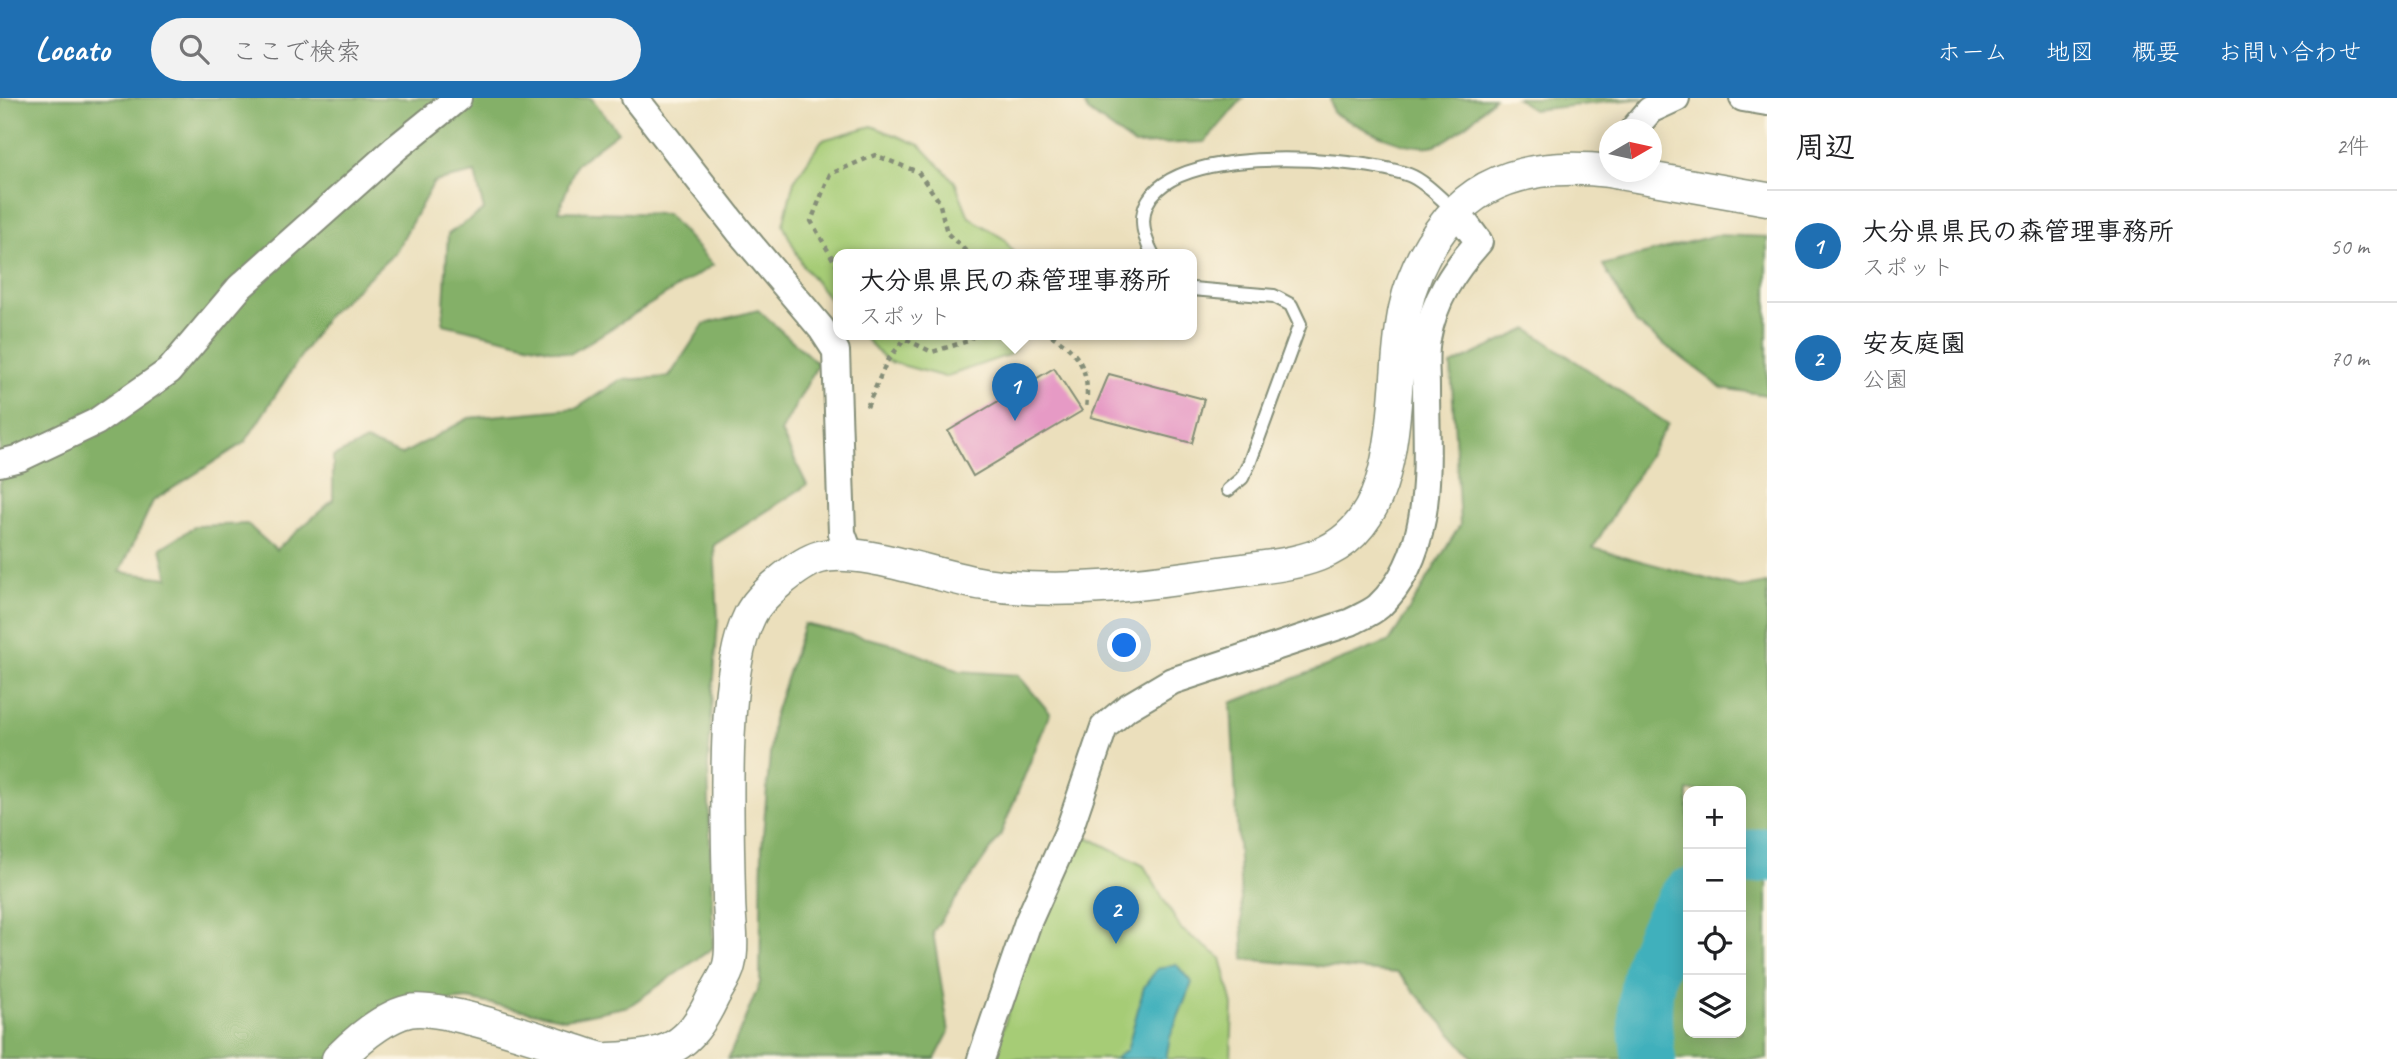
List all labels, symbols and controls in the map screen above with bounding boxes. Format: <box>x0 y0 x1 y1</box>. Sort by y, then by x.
search box <box>151 18 641 81</box>
text: Locato <box>35 28 109 70</box>
icon: search <box>175 30 213 68</box>
text: ここで検索 <box>231 35 361 68</box>
text: ホーム <box>1937 37 2008 67</box>
text: 地図 <box>2046 37 2094 67</box>
text: 概要 <box>2132 37 2180 67</box>
text: お問い合わせ <box>2218 37 2362 67</box>
north arrow <box>1599 119 1662 182</box>
text: 周辺 <box>1795 128 1855 166</box>
text: 2件 <box>2336 132 2369 161</box>
text: 大分県県民の森管理事務所 <box>1862 215 2174 248</box>
text: 1 <box>1813 232 1823 261</box>
text: 50 m <box>2330 232 2369 261</box>
popup <box>833 249 1197 340</box>
text: スポット <box>1862 253 1954 282</box>
text: 大分県県民の森管理事務所 <box>859 264 1171 297</box>
text: スポット <box>859 302 951 331</box>
text: 安友庭園 <box>1862 327 1966 360</box>
text: 2 <box>1813 344 1823 373</box>
text: 70 m <box>2330 344 2369 373</box>
pin: 1 <box>992 363 1038 421</box>
text: 公園 <box>1862 365 1908 394</box>
your location <box>1107 628 1141 662</box>
map controls <box>1683 786 1746 1038</box>
button: + <box>1683 786 1746 849</box>
button: − <box>1683 849 1746 912</box>
pin: 2 <box>1093 886 1139 944</box>
button: locate <box>1683 912 1746 975</box>
button: layers <box>1683 975 1746 1038</box>

